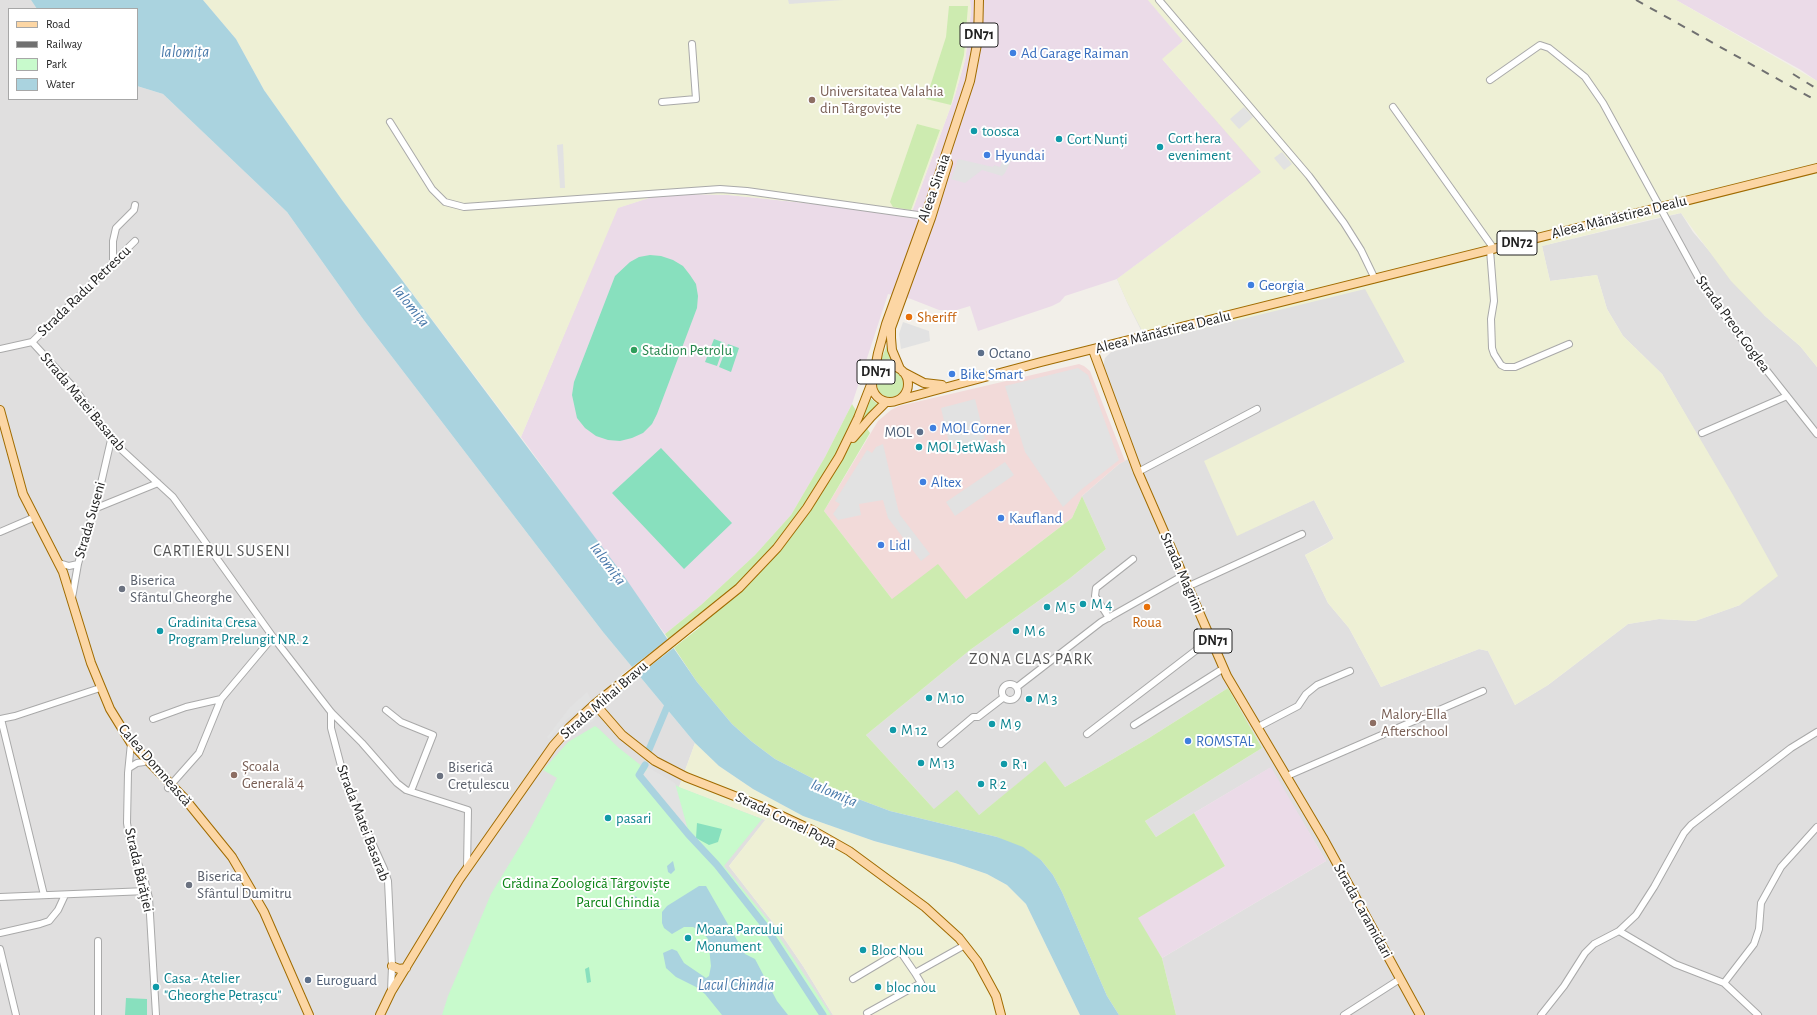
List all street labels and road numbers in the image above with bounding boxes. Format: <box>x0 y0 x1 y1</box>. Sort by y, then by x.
road number: DN71 <box>960 23 998 47</box>
street label: Aleea Sinaia <box>914 151 954 225</box>
street label: Aleea Mănăstirea Dealu <box>1550 191 1688 243</box>
road number: DN72 <box>1497 231 1537 255</box>
street label: Strada Radu Petrescu <box>33 242 135 340</box>
street label: Strada Preot Goglea <box>1692 272 1774 376</box>
street label: Aleea Mănăstirea Dealu <box>1094 306 1232 358</box>
street label: Strada Matei Basarab <box>36 349 130 455</box>
road number: DN71 <box>857 360 895 384</box>
street label: Strada Suseni <box>70 479 110 561</box>
street label: Strada Magrini <box>1156 530 1208 616</box>
road number: DN71 <box>1194 629 1232 653</box>
street label: Strada Mihai Bravu <box>556 657 652 743</box>
street label: Calea Domnească <box>114 720 196 810</box>
street label: Strada Matei Basarab <box>332 762 394 884</box>
street label: Strada Cornel Popa <box>733 788 839 852</box>
street label: Strada Bărăției <box>121 826 157 914</box>
street label: Strada Caramidari <box>1330 861 1396 961</box>

